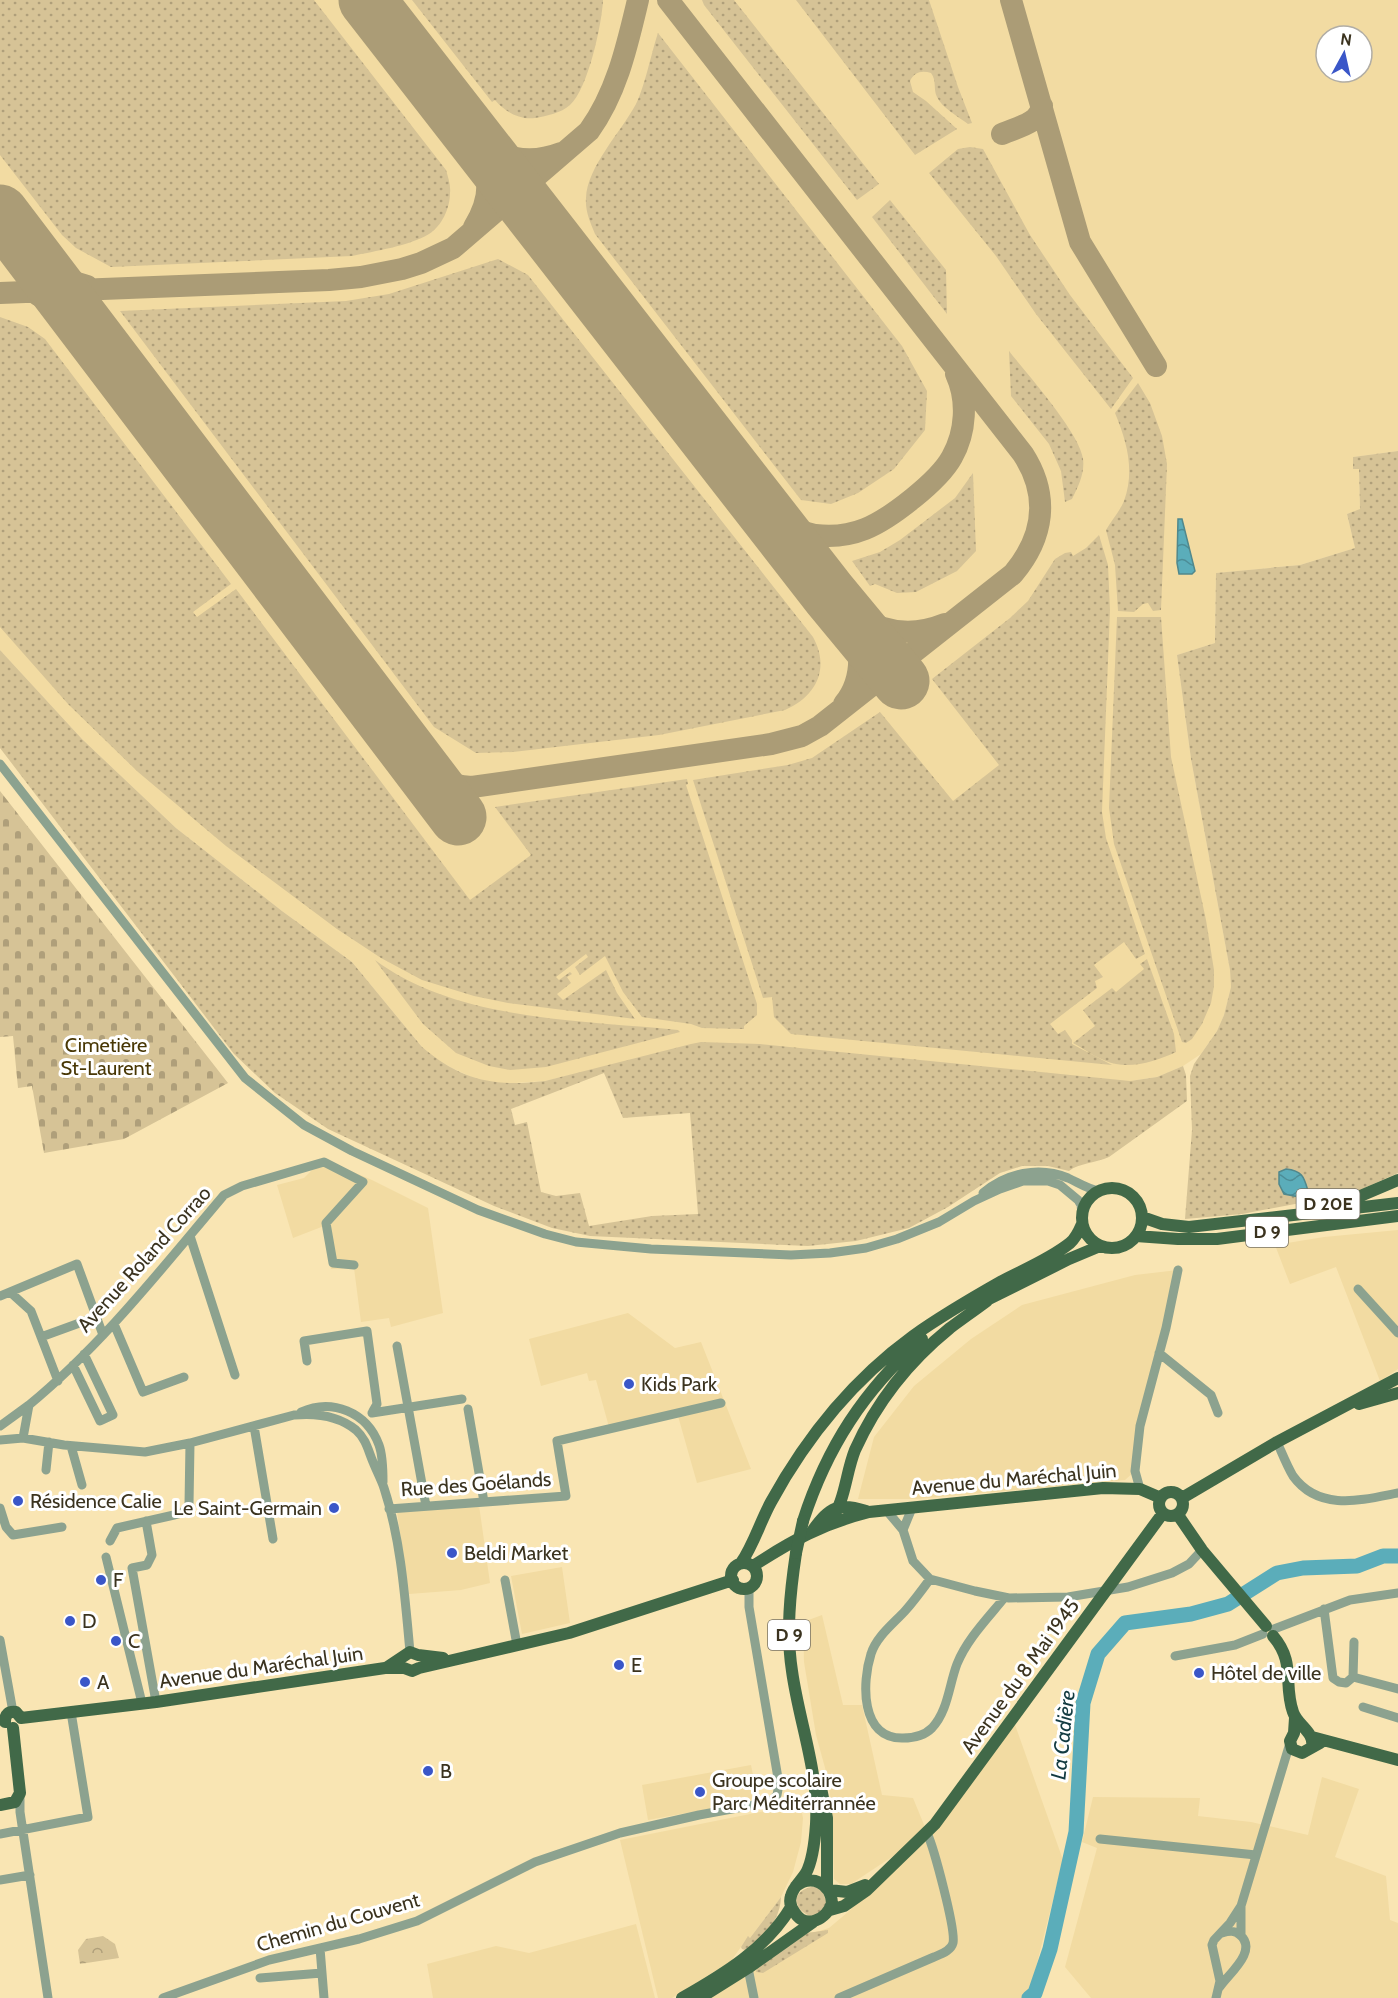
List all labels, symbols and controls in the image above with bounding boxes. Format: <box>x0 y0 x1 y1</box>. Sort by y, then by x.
north arrow <box>1314 24 1374 84</box>
text: N <box>1339 29 1353 50</box>
park label: Cimetière St-Laurent <box>61 1033 152 1080</box>
street label: Avenue Roland Corrao <box>72 1181 216 1337</box>
road number: D 20E <box>1296 1189 1360 1219</box>
road number: D 9 <box>1246 1217 1288 1247</box>
place label: Kids Park <box>641 1372 717 1396</box>
marker: Kids Park <box>622 1377 636 1391</box>
street label: Avenue du Maréchal Juin <box>911 1458 1117 1500</box>
street label: Rue des Goélands <box>400 1467 552 1501</box>
place label: Résidence Calie <box>30 1489 162 1513</box>
marker: Résidence Calie <box>11 1494 25 1508</box>
place label: Le Saint-Germain <box>173 1496 322 1520</box>
marker: Le Saint-Germain <box>327 1501 341 1515</box>
place label: Beldi Market <box>464 1541 568 1565</box>
marker: Beldi Market <box>445 1546 459 1560</box>
place label: F <box>113 1568 124 1592</box>
marker: F <box>94 1573 108 1587</box>
street label: Avenue du 8 Mai 1945 <box>956 1594 1084 1758</box>
place label: D <box>82 1609 97 1633</box>
marker: D <box>63 1614 77 1628</box>
road number: D 9 <box>768 1620 810 1650</box>
place label: C <box>128 1629 140 1653</box>
marker: C <box>109 1634 123 1648</box>
street label: Avenue du Maréchal Juin <box>158 1641 364 1693</box>
place label: E <box>631 1653 642 1677</box>
marker: E <box>612 1658 626 1672</box>
place label: Hôtel de ville <box>1211 1661 1321 1685</box>
marker: Hôtel de ville <box>1192 1666 1206 1680</box>
place label: A <box>97 1670 110 1694</box>
marker: A <box>78 1675 92 1689</box>
water label: La Cadière <box>1045 1689 1080 1781</box>
place label: B <box>440 1759 452 1783</box>
marker: B <box>421 1764 435 1778</box>
place label: Groupe scolaire Parc Méditérrannée <box>712 1768 876 1815</box>
marker: Groupe scolaire Parc Méditérrannée <box>693 1785 707 1799</box>
street label: Chemin du Couvent <box>254 1887 422 1957</box>

